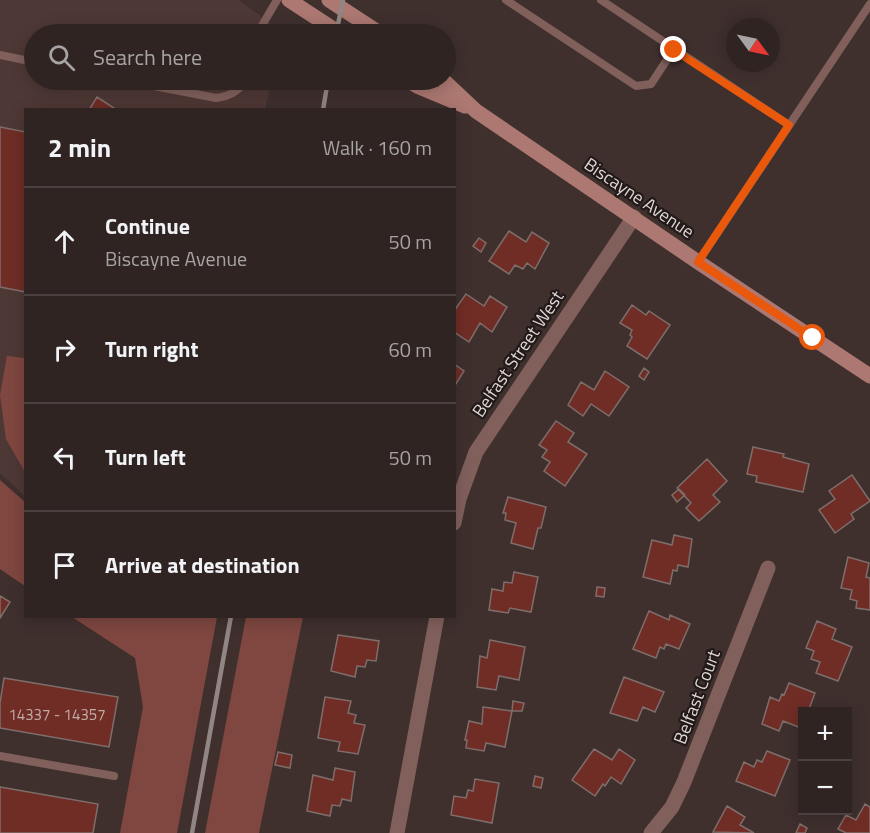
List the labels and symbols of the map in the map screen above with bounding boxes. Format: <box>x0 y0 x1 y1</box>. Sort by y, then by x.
north arrow <box>726 18 780 72</box>
route end <box>660 36 686 62</box>
street label: Biscayne Avenue <box>579 151 700 245</box>
street label: Belfast Street West <box>465 284 570 422</box>
route start <box>799 324 825 350</box>
street label: Belfast Court <box>666 645 727 748</box>
house number: 14337 - 14357 <box>8 703 106 726</box>

